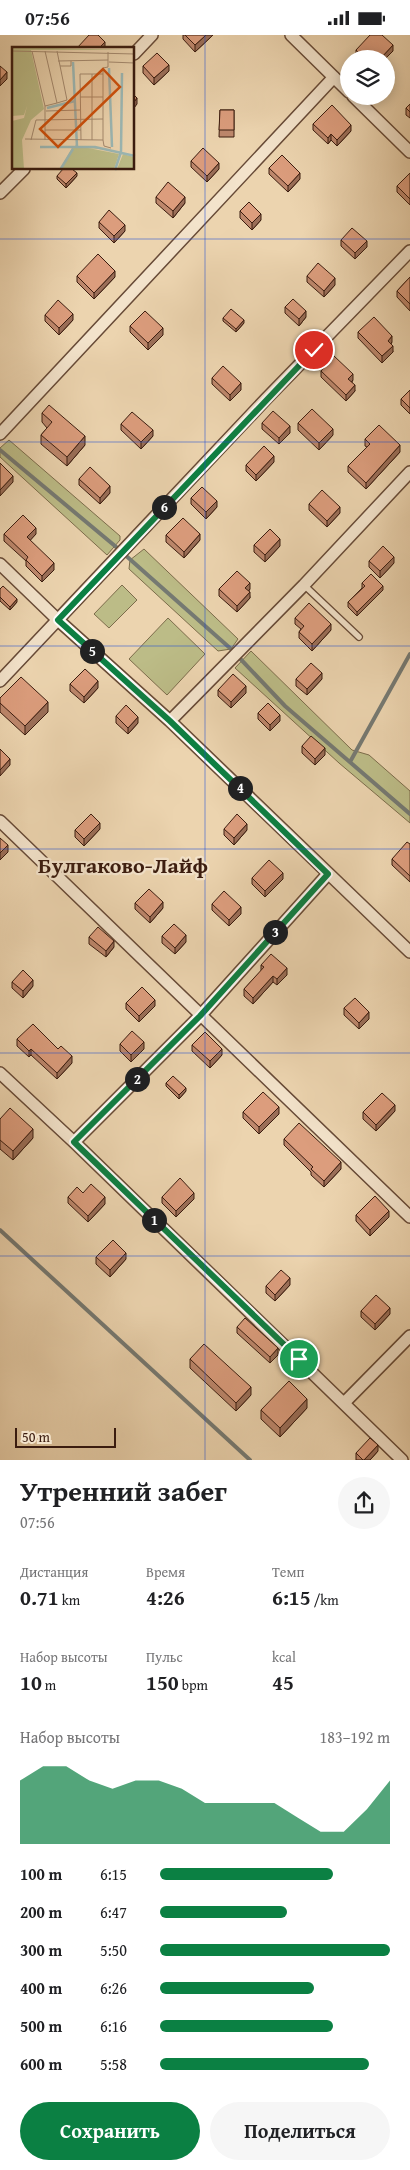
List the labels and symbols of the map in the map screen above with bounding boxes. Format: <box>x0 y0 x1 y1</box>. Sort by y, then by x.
inset map <box>12 47 135 170</box>
pin <box>293 329 335 371</box>
pin: 6 <box>152 495 176 519</box>
pin: 5 <box>80 639 104 663</box>
pin: 4 <box>228 775 252 801</box>
district label: Булгаково-Лайф <box>38 849 208 881</box>
pin: 3 <box>262 919 288 945</box>
pin: 2 <box>124 1067 150 1091</box>
pin: 1 <box>142 1207 166 1233</box>
pin <box>278 1338 320 1380</box>
scale bar <box>15 1425 116 1448</box>

